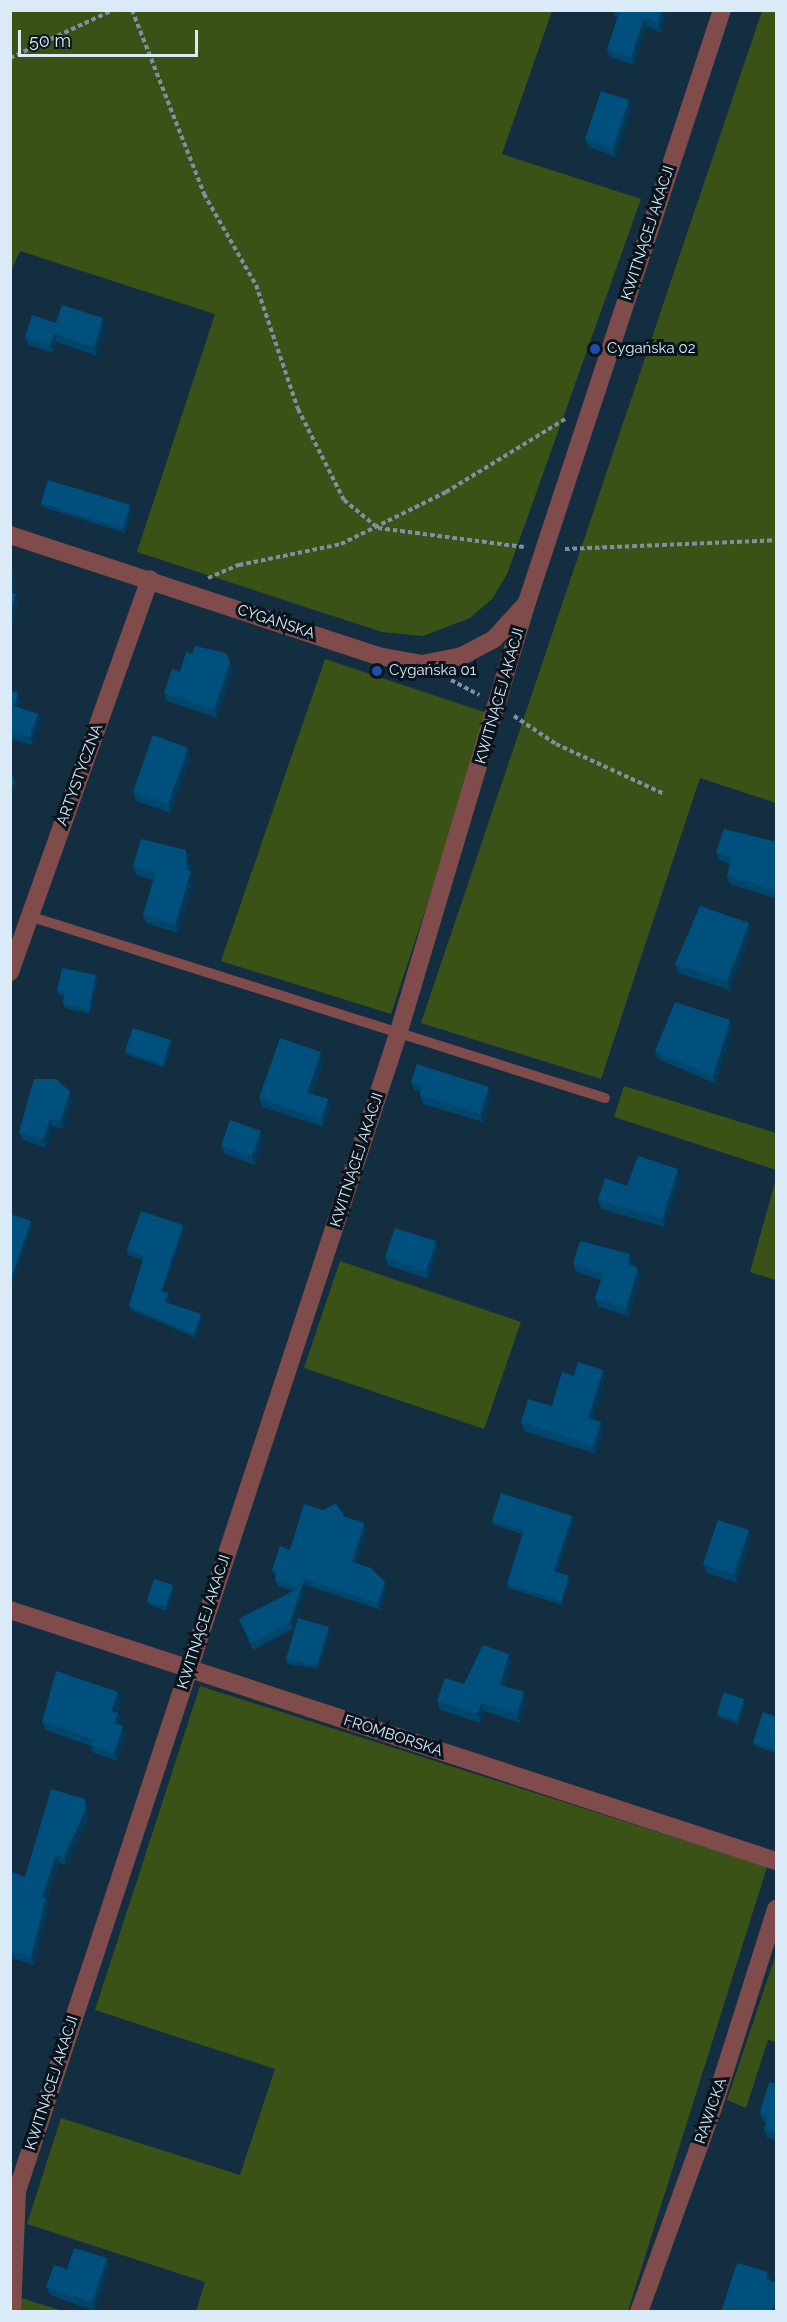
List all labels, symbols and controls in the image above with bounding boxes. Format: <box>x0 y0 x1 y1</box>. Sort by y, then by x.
scale bar <box>21 18 201 56</box>
text: 50 m <box>29 30 71 51</box>
street label: KWITNĄCEJ AKACJI <box>618 163 678 303</box>
place label: Cygańska 02 <box>607 340 695 358</box>
marker: Cygańska 02 <box>588 342 602 356</box>
street label: CYGAŃSKA <box>235 601 317 643</box>
street label: KWITNĄCEJ AKACJI <box>472 626 528 766</box>
place label: Cygańska 01 <box>389 662 476 680</box>
marker: Cygańska 01 <box>370 664 384 678</box>
street label: ARTYSTYCZNA <box>53 722 107 828</box>
street label: KWITNĄCEJ AKACJI <box>327 1090 387 1230</box>
street label: KWITNĄCEJ AKACJI <box>174 1552 234 1692</box>
street label: FROMBORSKA <box>341 1712 445 1760</box>
street label: KWITNĄCEJ AKACJI <box>22 2013 82 2153</box>
street label: RAWICKA <box>691 2076 731 2146</box>

